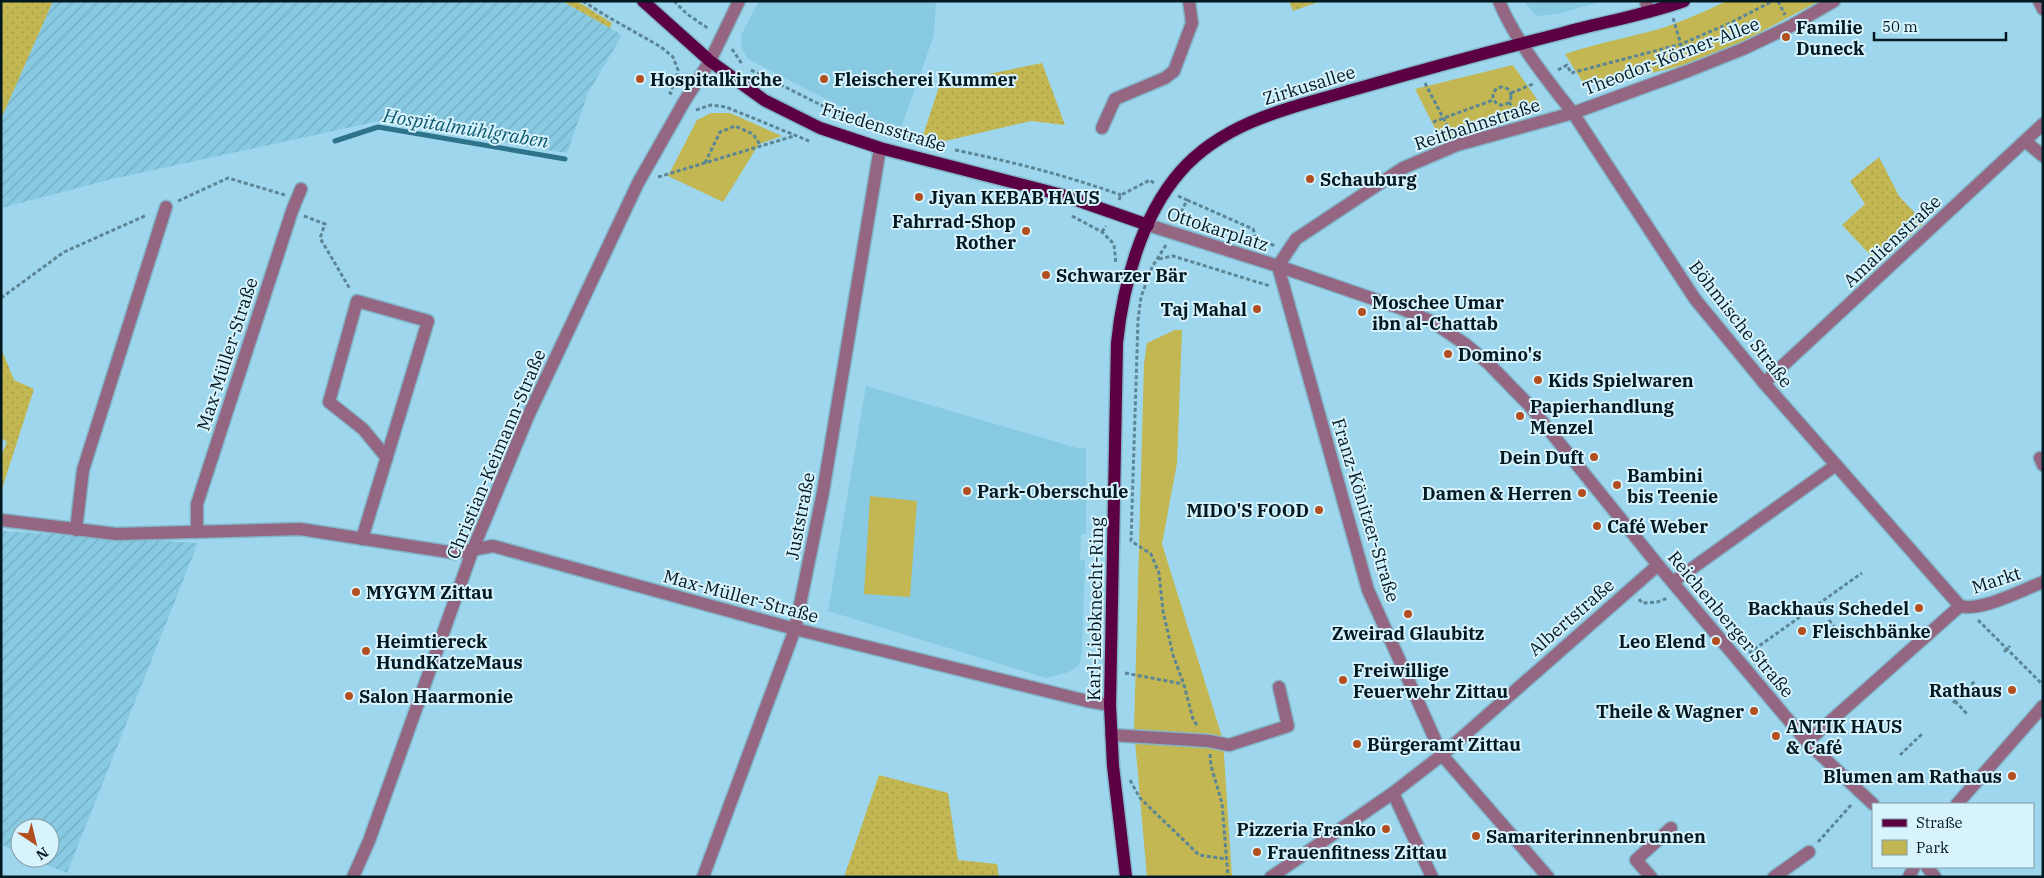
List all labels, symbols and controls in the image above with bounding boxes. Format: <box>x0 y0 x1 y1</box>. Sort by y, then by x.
scale bar <box>1874 10 2006 42</box>
street label: Theodor-Körner-Allee <box>1580 12 1762 100</box>
place label: Familie Duneck <box>1796 16 1865 60</box>
text: 50 m <box>1882 17 1918 36</box>
marker: Familie Duneck <box>1780 31 1792 43</box>
street label: Zirkusallee <box>1260 60 1358 110</box>
place label: Hospitalkirche <box>650 68 782 91</box>
place label: Fleischerei Kummer <box>834 68 1017 91</box>
marker: Hospitalkirche <box>634 73 646 85</box>
marker: Fleischerei Kummer <box>818 73 830 85</box>
street label: Reitbahnstraße <box>1411 93 1543 155</box>
street label: Friedensstraße <box>819 97 949 157</box>
water label: Hospitalmühlgraben <box>381 103 551 153</box>
place label: Schauburg <box>1320 168 1417 191</box>
marker: Schauburg <box>1304 173 1316 185</box>
place label: Jiyan KEBAB HAUS <box>929 186 1100 209</box>
street label: Amalienstraße <box>1838 190 1946 292</box>
marker: Jiyan KEBAB HAUS <box>913 191 925 203</box>
street label: Ottokarplatz <box>1164 202 1272 256</box>
place label: Fahrrad-Shop Rother <box>892 210 1016 254</box>
marker: Fahrrad-Shop Rother <box>1020 225 1032 237</box>
street label: Böhmische Straße <box>1684 256 1798 392</box>
place label: Schwarzer Bär <box>1056 264 1187 287</box>
marker: Schwarzer Bär <box>1040 269 1052 281</box>
street label: Max-Müller-Straße <box>191 274 263 434</box>
place label: Moschee Umar ibn al-Chattab <box>1372 291 1504 335</box>
place label: Taj Mahal <box>1160 298 1247 321</box>
marker: Taj Mahal <box>1251 303 1263 315</box>
marker: Moschee Umar ibn al-Chattab <box>1356 306 1368 318</box>
place label: Domino's <box>1458 343 1542 366</box>
street label: Christian-Keimann-Straße <box>441 346 551 562</box>
marker: Domino's <box>1442 348 1454 360</box>
place label: Kids Spielwaren <box>1548 369 1694 392</box>
marker: Kids Spielwaren <box>1532 374 1544 386</box>
place label: Papierhandlung Menzel <box>1530 395 1674 439</box>
marker: Papierhandlung Menzel <box>1514 410 1526 422</box>
street label: Franz-Könitzer-Straße <box>1327 415 1405 605</box>
place label: Dein Duft <box>1499 446 1584 469</box>
marker: Dein Duft <box>1588 451 1600 463</box>
place label: Bambini bis Teenie <box>1627 464 1718 508</box>
street label: Juststraße <box>780 470 820 562</box>
marker: Bambini bis Teenie <box>1611 479 1623 491</box>
place label: Park-Oberschule <box>977 480 1128 503</box>
place label: Damen & Herren <box>1422 482 1572 505</box>
marker: Park-Oberschule <box>961 485 973 497</box>
marker: Damen & Herren <box>1576 487 1588 499</box>
place label: MIDO'S FOOD <box>1186 499 1309 522</box>
marker: MIDO'S FOOD <box>1313 504 1325 516</box>
place label: Café Weber <box>1607 515 1708 538</box>
street label: Karl-Liebknecht-Ring <box>1082 517 1108 701</box>
marker: Café Weber <box>1591 520 1603 532</box>
street label: Reichenberger Straße <box>1663 546 1799 702</box>
street label: Markt <box>1969 561 2023 599</box>
street label: Max-Müller-Straße <box>661 564 821 628</box>
street label: Albertstraße <box>1523 573 1619 661</box>
place label: MYGYM Zittau <box>366 581 493 604</box>
marker: MYGYM Zittau <box>350 586 362 598</box>
place label: Backhaus Schedel <box>1748 597 1909 620</box>
marker: Backhaus Schedel <box>1913 602 1925 614</box>
marker: Zweirad Glaubitz <box>1402 608 1414 620</box>
place label: Fleischbänke <box>1812 620 1931 643</box>
place label: Zweirad Glaubitz <box>1332 622 1484 645</box>
marker: Fleischbänke <box>1796 625 1808 637</box>
place label: Heimtiereck HundKatzeMaus <box>376 630 523 674</box>
place label: Leo Elend <box>1619 630 1706 653</box>
marker: Leo Elend <box>1710 635 1722 647</box>
marker: Heimtiereck HundKatzeMaus <box>360 645 372 657</box>
place label: Freiwillige Feuerwehr Zittau <box>1353 659 1508 703</box>
marker: Freiwillige Feuerwehr Zittau <box>1337 674 1349 686</box>
place label: Rathaus <box>1929 679 2002 702</box>
marker: Rathaus <box>2006 684 2018 696</box>
place label: Salon Haarmonie <box>359 685 513 708</box>
marker: Salon Haarmonie <box>343 690 355 702</box>
place label: Theile & Wagner <box>1596 700 1744 723</box>
marker: Theile & Wagner <box>1748 705 1760 717</box>
place label: ANTIK HAUS & Café <box>1786 715 1902 759</box>
marker: ANTIK HAUS & Café <box>1770 730 1782 742</box>
place label: Bürgeramt Zittau <box>1367 733 1521 756</box>
marker: Bürgeramt Zittau <box>1351 738 1363 750</box>
place label: Blumen am Rathaus <box>1823 765 2002 788</box>
marker: Blumen am Rathaus <box>2006 770 2018 782</box>
legend <box>1872 803 2034 868</box>
text: Straße <box>1916 813 1963 832</box>
north arrow <box>10 818 60 868</box>
place label: Pizzeria Franko <box>1236 818 1376 841</box>
marker: Pizzeria Franko <box>1380 823 1392 835</box>
place label: Samariterinnenbrunnen <box>1486 825 1706 848</box>
marker: Samariterinnenbrunnen <box>1470 830 1482 842</box>
text: Park <box>1916 838 1949 857</box>
place label: Frauenfitness Zittau <box>1267 841 1447 864</box>
text: N <box>33 843 52 864</box>
marker: Frauenfitness Zittau <box>1251 846 1263 858</box>

